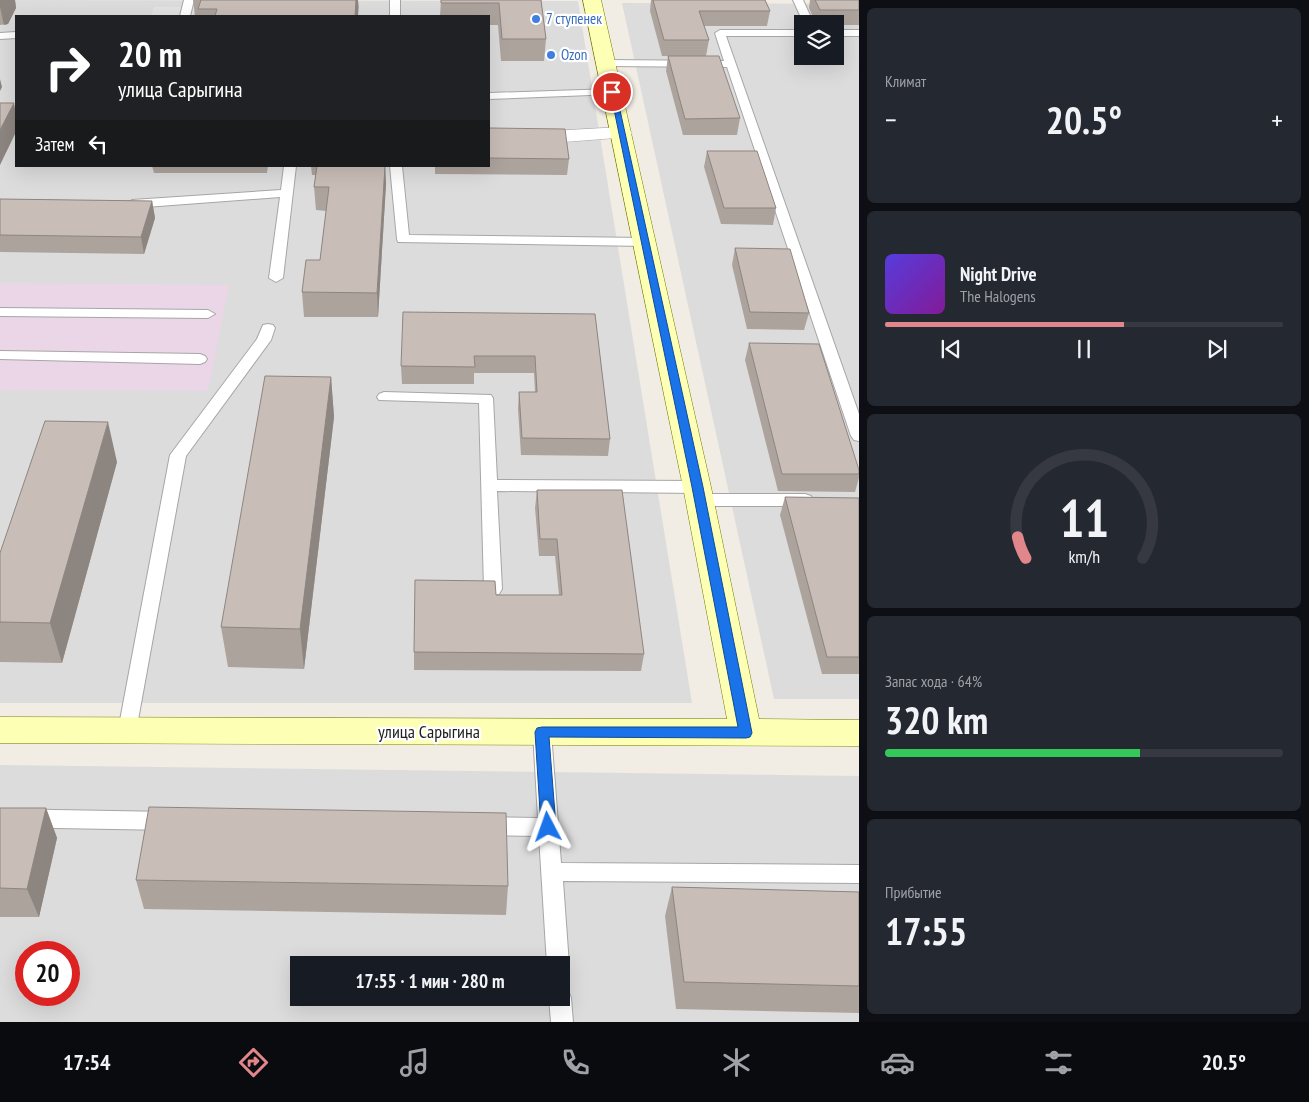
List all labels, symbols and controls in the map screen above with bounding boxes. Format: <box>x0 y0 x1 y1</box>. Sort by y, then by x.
place label: 7 ступенек <box>546 9 602 28</box>
marker: 7 ступенек <box>530 13 542 25</box>
map controls <box>794 15 844 65</box>
button: layers <box>794 15 844 65</box>
text: 20 m <box>118 31 182 77</box>
icon: right <box>35 35 100 100</box>
place label: Ozon <box>561 45 587 64</box>
marker: Ozon <box>545 49 557 61</box>
pin <box>591 71 633 113</box>
text: Климат <box>885 71 926 91</box>
text: улица Сарыгина <box>118 75 243 103</box>
icon: arrive <box>598 78 626 106</box>
text: 20.5° <box>1046 95 1122 144</box>
text: − <box>885 101 897 138</box>
text: + <box>1271 101 1283 138</box>
icon: left <box>84 130 112 158</box>
text: Затем <box>35 132 74 156</box>
text: Night Drive <box>960 262 1037 286</box>
text: The Halogens <box>960 286 1036 306</box>
icon: previous <box>937 335 965 363</box>
icon: pause <box>1070 335 1098 363</box>
icon: next <box>1203 335 1231 363</box>
text: 11 <box>1059 484 1109 551</box>
text: km/h <box>1068 545 1100 568</box>
text: Запас хода · 64% <box>885 671 982 691</box>
text: 320 km <box>885 695 988 744</box>
street label: улица Сарыгина <box>378 720 480 743</box>
position arrow <box>521 800 573 852</box>
text: Прибытие <box>885 882 942 902</box>
text: 17:55 <box>885 906 967 955</box>
speed limit sign: 20 <box>15 941 80 1006</box>
text: 17:55 · 1 мин · 280 m <box>356 969 504 993</box>
icon: directions <box>236 1045 271 1080</box>
icon: music <box>397 1045 432 1080</box>
icon: phone <box>558 1045 593 1080</box>
icon: climate <box>719 1045 754 1080</box>
icon: car <box>880 1045 915 1080</box>
icon: filters <box>1041 1045 1076 1080</box>
text: 17:54 <box>63 1048 111 1076</box>
text: 20.5° <box>1202 1048 1246 1076</box>

